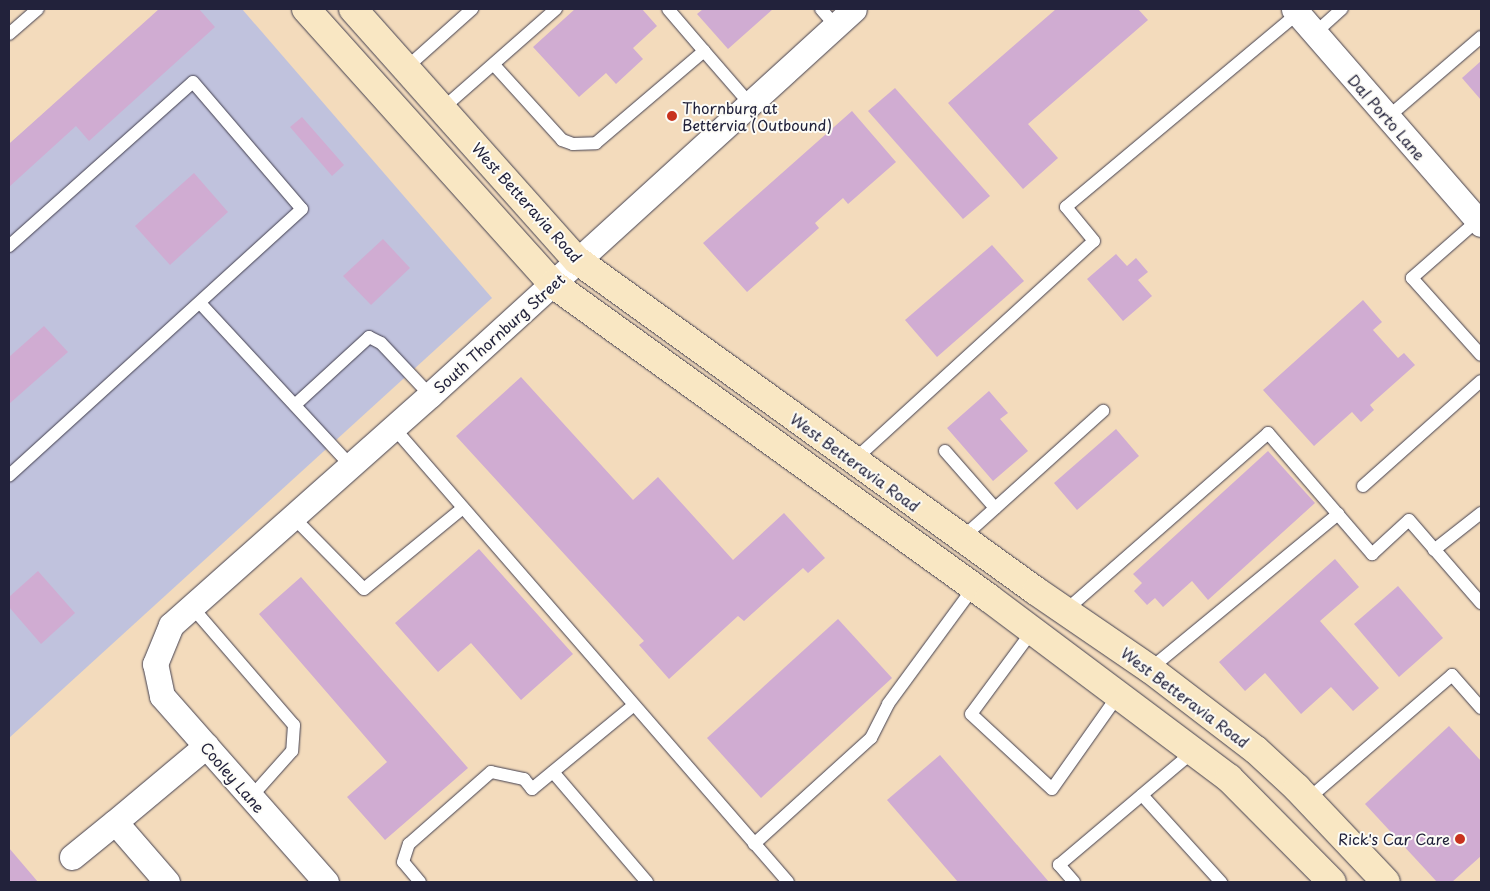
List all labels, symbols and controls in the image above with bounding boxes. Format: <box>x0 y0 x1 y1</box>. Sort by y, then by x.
street label: Dal Porto Lane <box>1345 70 1429 164</box>
place label: Thornburg at Bettervia (Outbound) <box>682 98 834 133</box>
marker: Thornburg at Bettervia (Outbound) <box>666 110 678 122</box>
street label: West Betteravia Road <box>468 138 586 266</box>
street label: South Thornburg Street <box>429 269 569 397</box>
street label: West Betteravia Road <box>787 409 923 515</box>
street label: West Betteravia Road <box>1117 643 1253 751</box>
street label: Cooley Lane <box>197 738 269 816</box>
place label: Rick's Car Care <box>1338 830 1450 848</box>
marker: Rick's Car Care <box>1454 833 1466 845</box>

